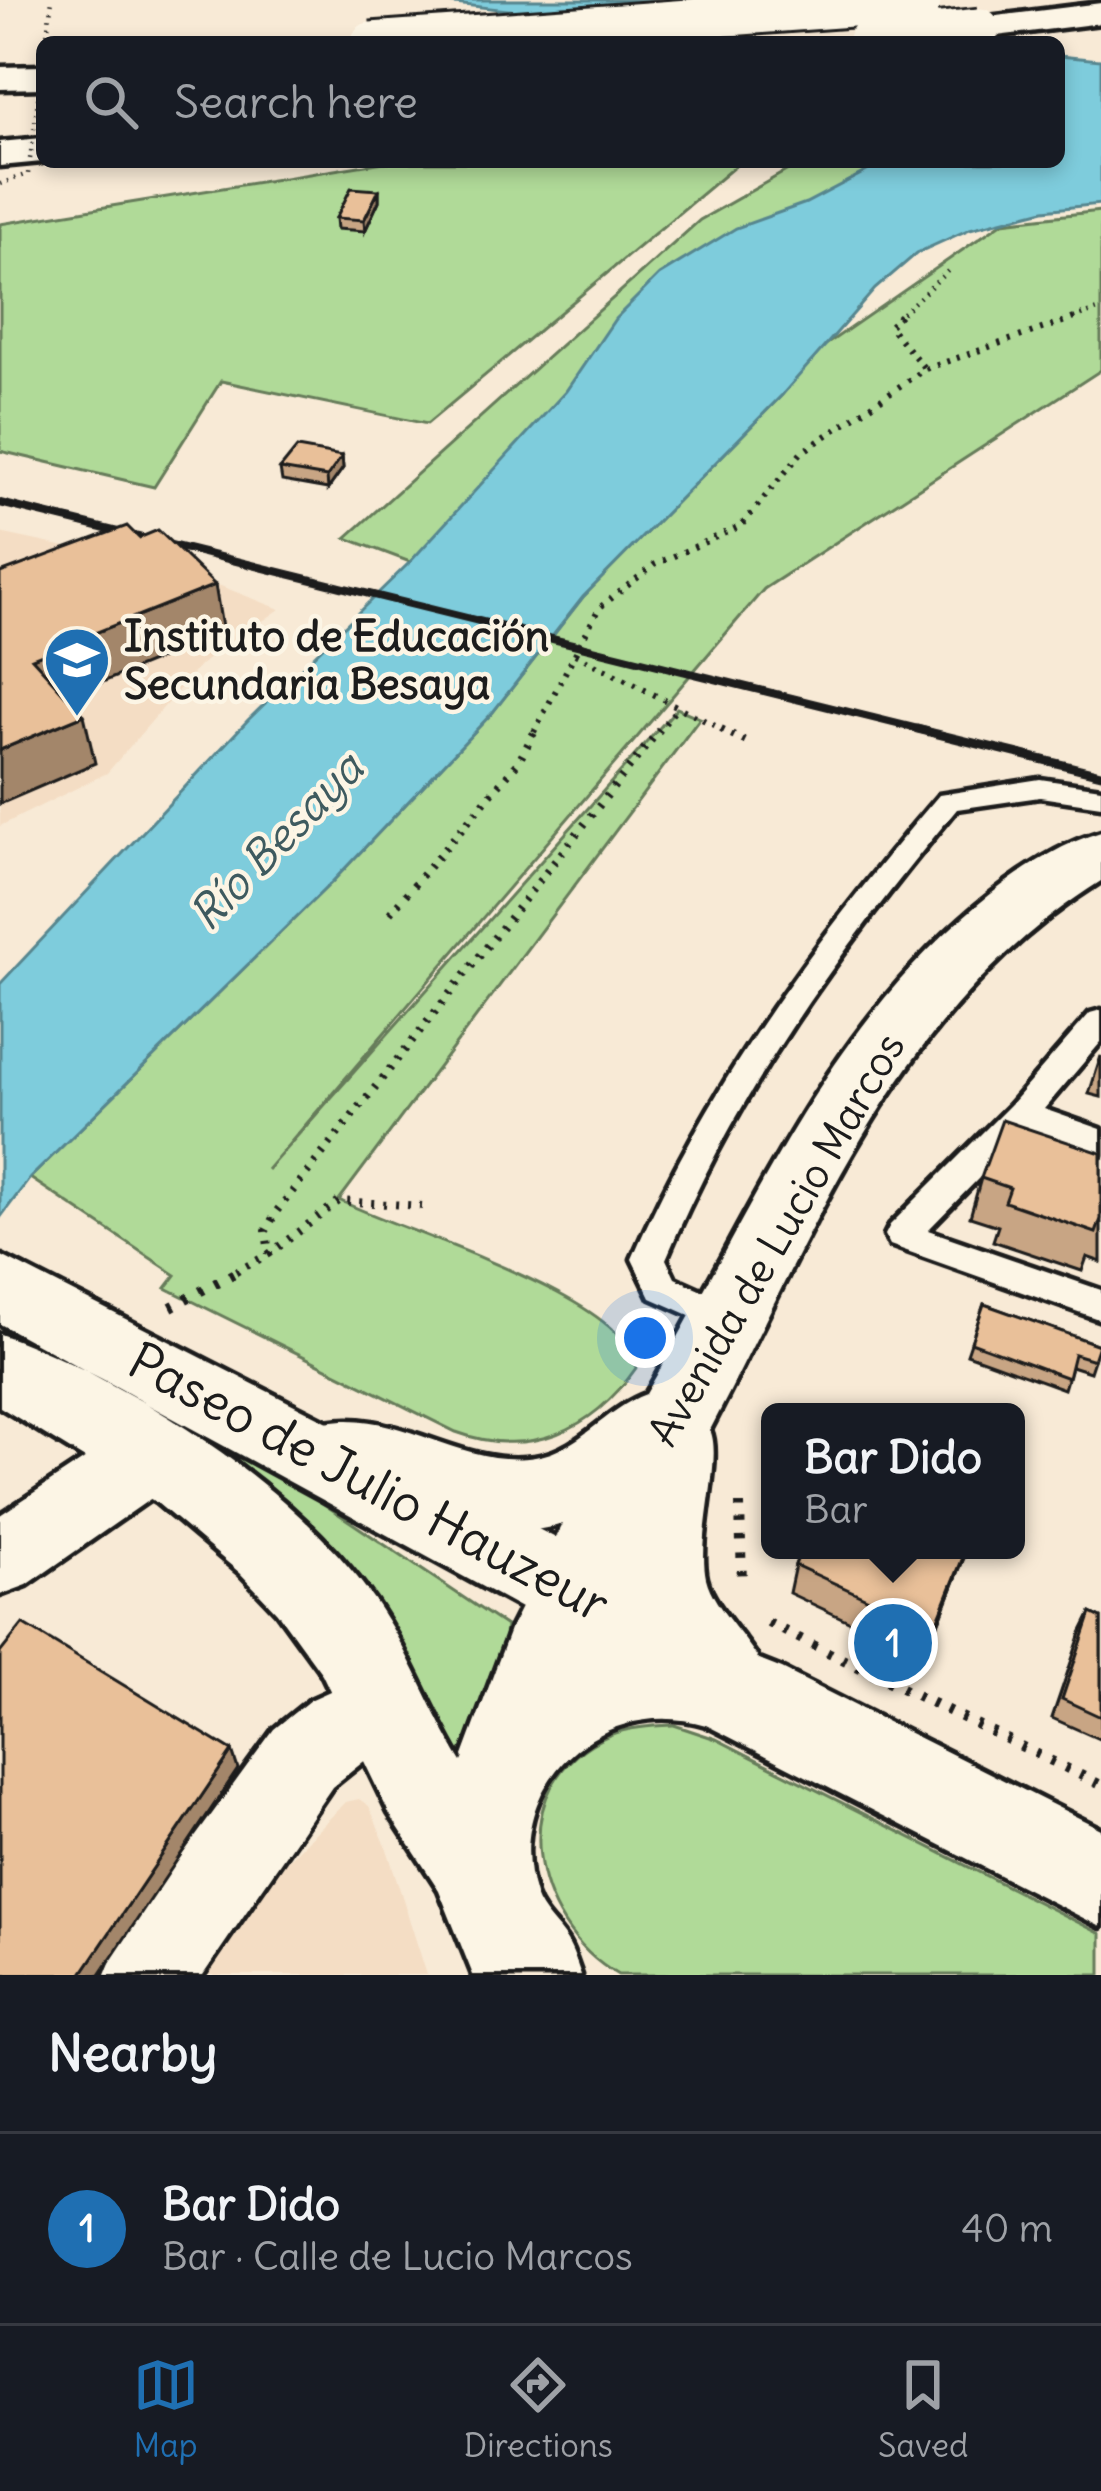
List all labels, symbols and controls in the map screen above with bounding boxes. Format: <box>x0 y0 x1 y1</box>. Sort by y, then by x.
search box <box>36 36 1065 168</box>
icon: search <box>78 69 144 135</box>
text: Search here <box>174 74 418 130</box>
place label: Instituto de Educación Secundaria Besaya <box>124 610 549 710</box>
school or university icon: Instituto de Educación Secundaria Besaya <box>42 625 112 719</box>
water label: Río Besaya <box>177 739 376 942</box>
street label: Avenida de Lucio Marcos <box>636 1023 916 1455</box>
your location <box>615 1308 675 1368</box>
street label: Paseo de Julio Hauzeur <box>118 1328 620 1636</box>
popup <box>761 1403 1025 1559</box>
text: Bar Dido <box>804 1429 982 1485</box>
text: Bar <box>804 1485 868 1534</box>
pin: 1 <box>854 1598 932 1688</box>
text: Nearby <box>48 2021 217 2085</box>
text: Bar Dido <box>162 2176 340 2232</box>
text: 1 <box>79 2204 95 2253</box>
text: 40 m <box>961 2204 1053 2253</box>
text: Bar · Calle de Lucio Marcos <box>162 2232 633 2281</box>
tab: Map <box>133 2352 199 2466</box>
tab: Directions <box>464 2352 613 2466</box>
tab: Saved <box>878 2352 968 2466</box>

